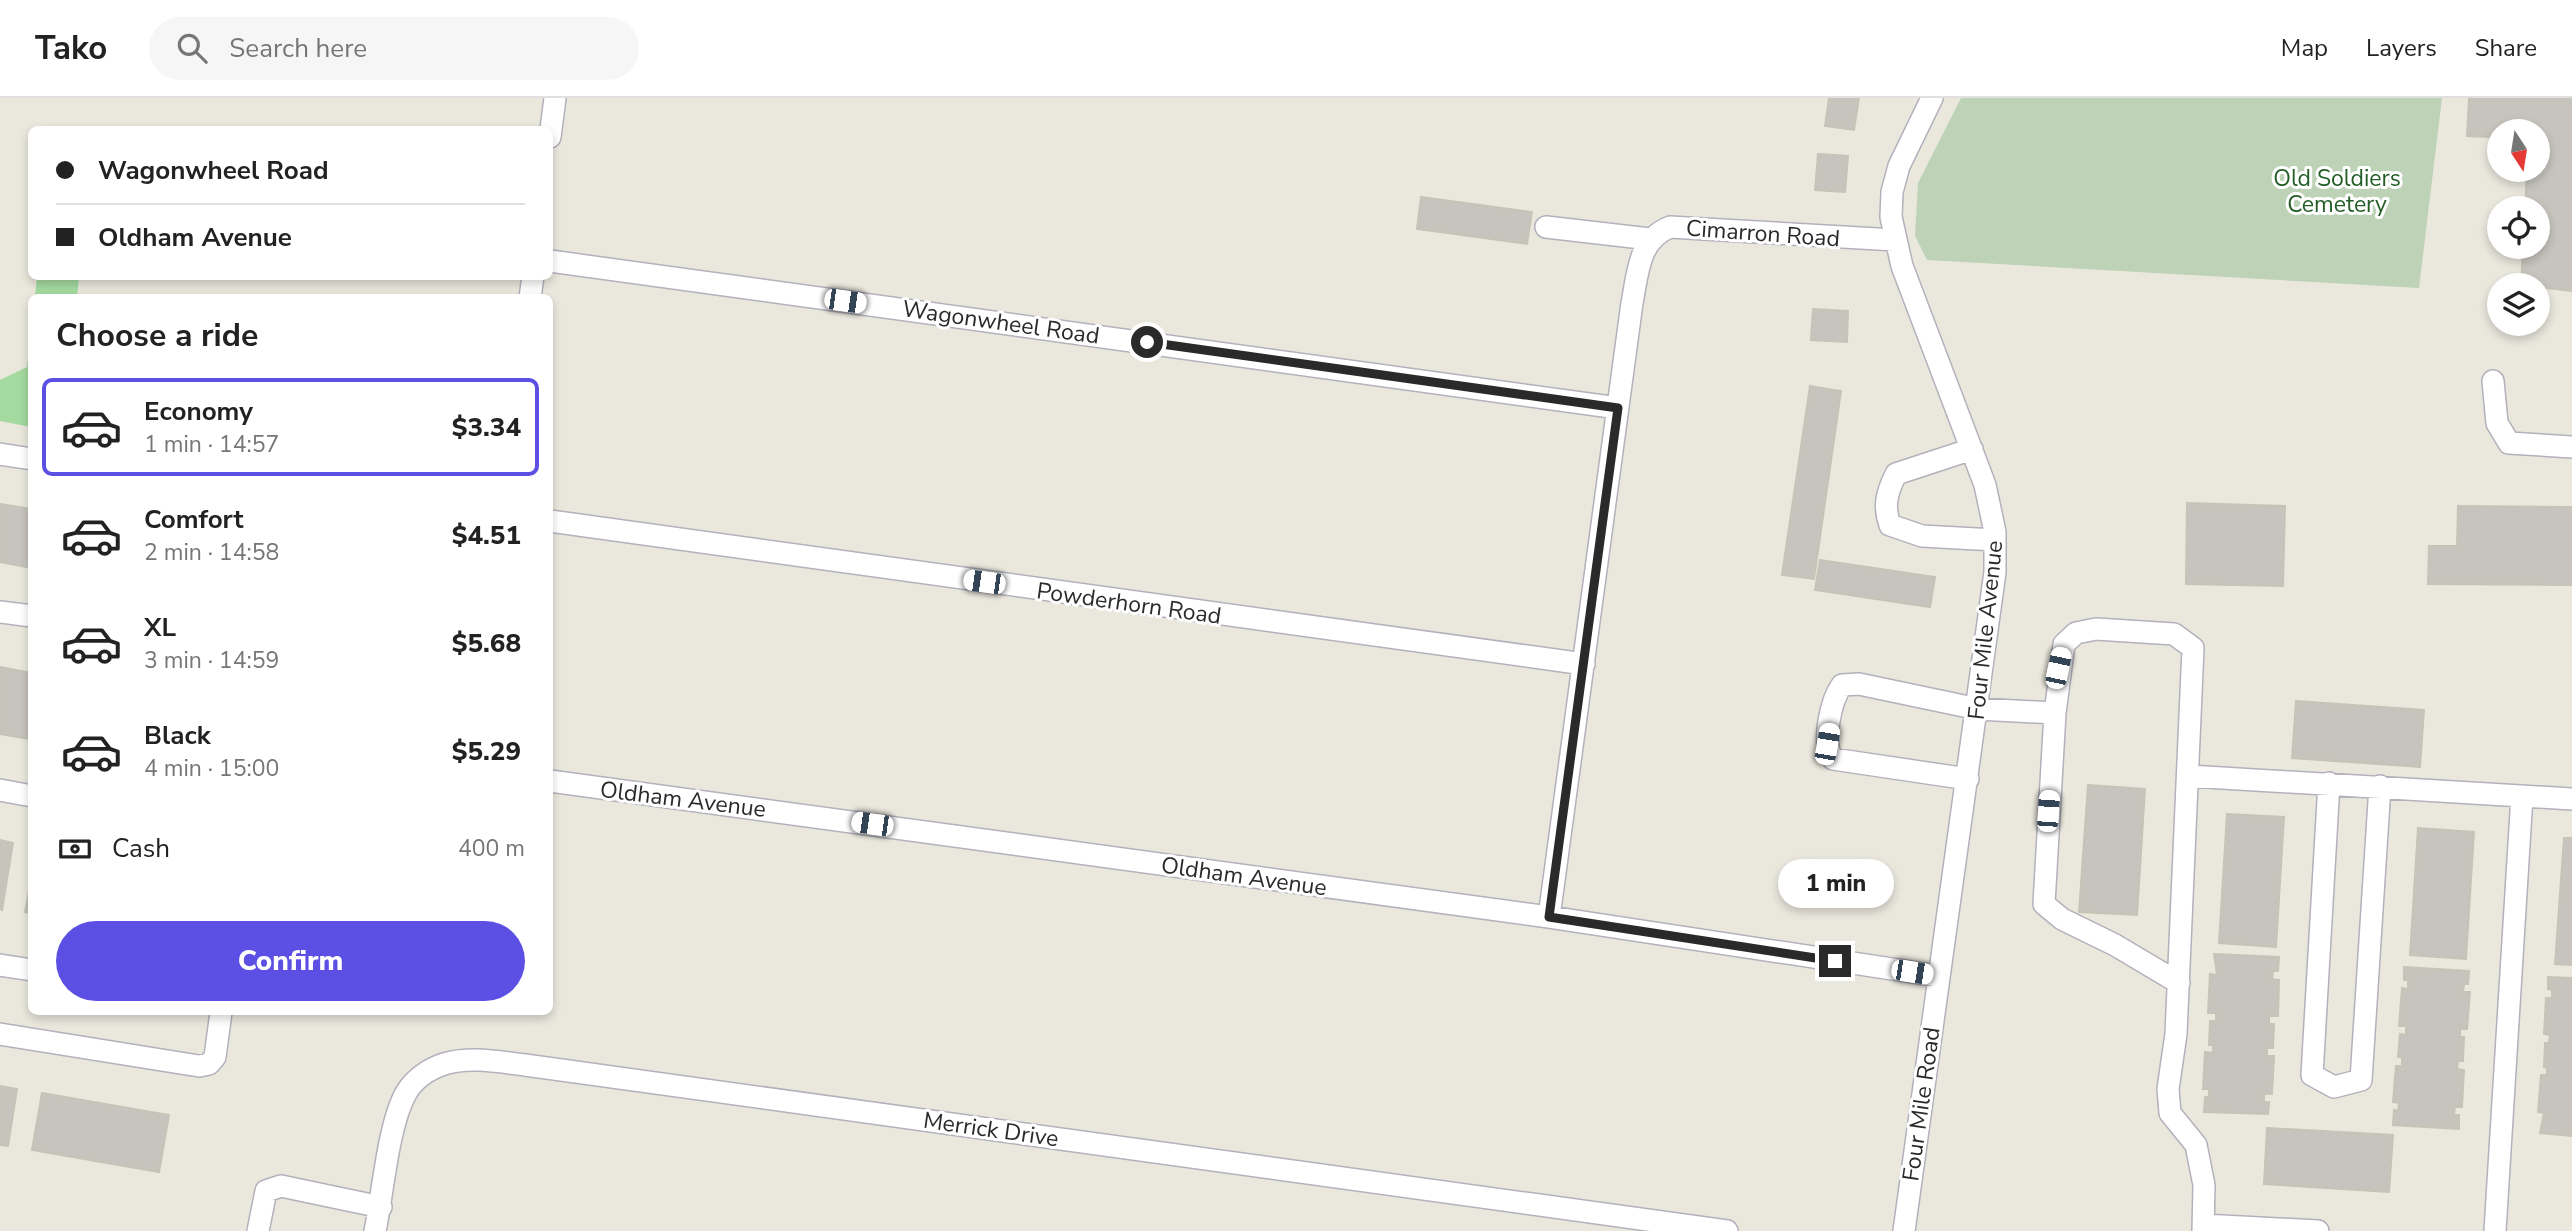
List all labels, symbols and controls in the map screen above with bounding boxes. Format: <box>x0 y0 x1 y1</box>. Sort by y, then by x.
search box <box>149 17 639 80</box>
text: Tako <box>35 26 107 71</box>
icon: search <box>173 29 211 67</box>
text: Search here <box>229 31 367 66</box>
text: Map <box>2281 32 2328 64</box>
text: Layers <box>2366 32 2437 64</box>
text: Share <box>2475 32 2537 64</box>
north arrow <box>2487 119 2550 182</box>
map controls <box>2487 119 2550 336</box>
text: Wagonwheel Road <box>98 153 329 188</box>
park label: Old Soldiers Cemetery <box>2273 163 2401 220</box>
button: locate <box>2487 196 2550 259</box>
street label: Cimarron Road <box>1685 213 1841 254</box>
text: Oldham Avenue <box>98 220 292 255</box>
button: layers <box>2487 273 2550 336</box>
car <box>823 288 868 314</box>
street label: Wagonwheel Road <box>900 293 1101 352</box>
text: Choose a ride <box>56 314 258 357</box>
route start <box>1131 326 1163 358</box>
text: Economy <box>144 394 253 429</box>
icon: car <box>60 396 123 459</box>
text: $3.34 <box>452 410 521 445</box>
text: 1 min · 14:57 <box>144 429 279 460</box>
text: Comfort <box>144 502 244 537</box>
icon: car <box>60 504 123 567</box>
text: $4.51 <box>452 518 521 553</box>
text: 2 min · 14:58 <box>144 537 279 568</box>
street label: Four Mile Avenue <box>1961 539 2010 721</box>
car <box>962 569 1007 595</box>
street label: Powderhorn Road <box>1035 575 1223 632</box>
text: XL <box>144 610 176 645</box>
icon: car <box>60 612 123 675</box>
text: $5.68 <box>452 626 521 661</box>
text: 3 min · 14:59 <box>144 645 279 676</box>
car <box>2044 645 2073 691</box>
text: Black <box>144 718 211 753</box>
icon: car <box>60 720 123 783</box>
car <box>1814 721 1841 767</box>
text: $5.29 <box>452 734 521 769</box>
text: 4 min · 15:00 <box>144 753 279 784</box>
street label: Oldham Avenue <box>598 774 768 825</box>
car <box>2037 789 2060 833</box>
car <box>850 811 895 837</box>
icon: cash <box>56 830 94 868</box>
text: Cash <box>112 831 170 866</box>
text: 400 m <box>458 833 525 864</box>
street label: Oldham Avenue <box>1159 850 1329 903</box>
callout: 1 min <box>1777 860 1893 908</box>
text: 1 min <box>1806 868 1866 899</box>
button: Confirm <box>56 921 525 1001</box>
route end <box>1819 945 1851 977</box>
car <box>1890 958 1935 986</box>
street label: Four Mile Road <box>1895 1025 1948 1183</box>
street label: Merrick Drive <box>921 1105 1061 1154</box>

